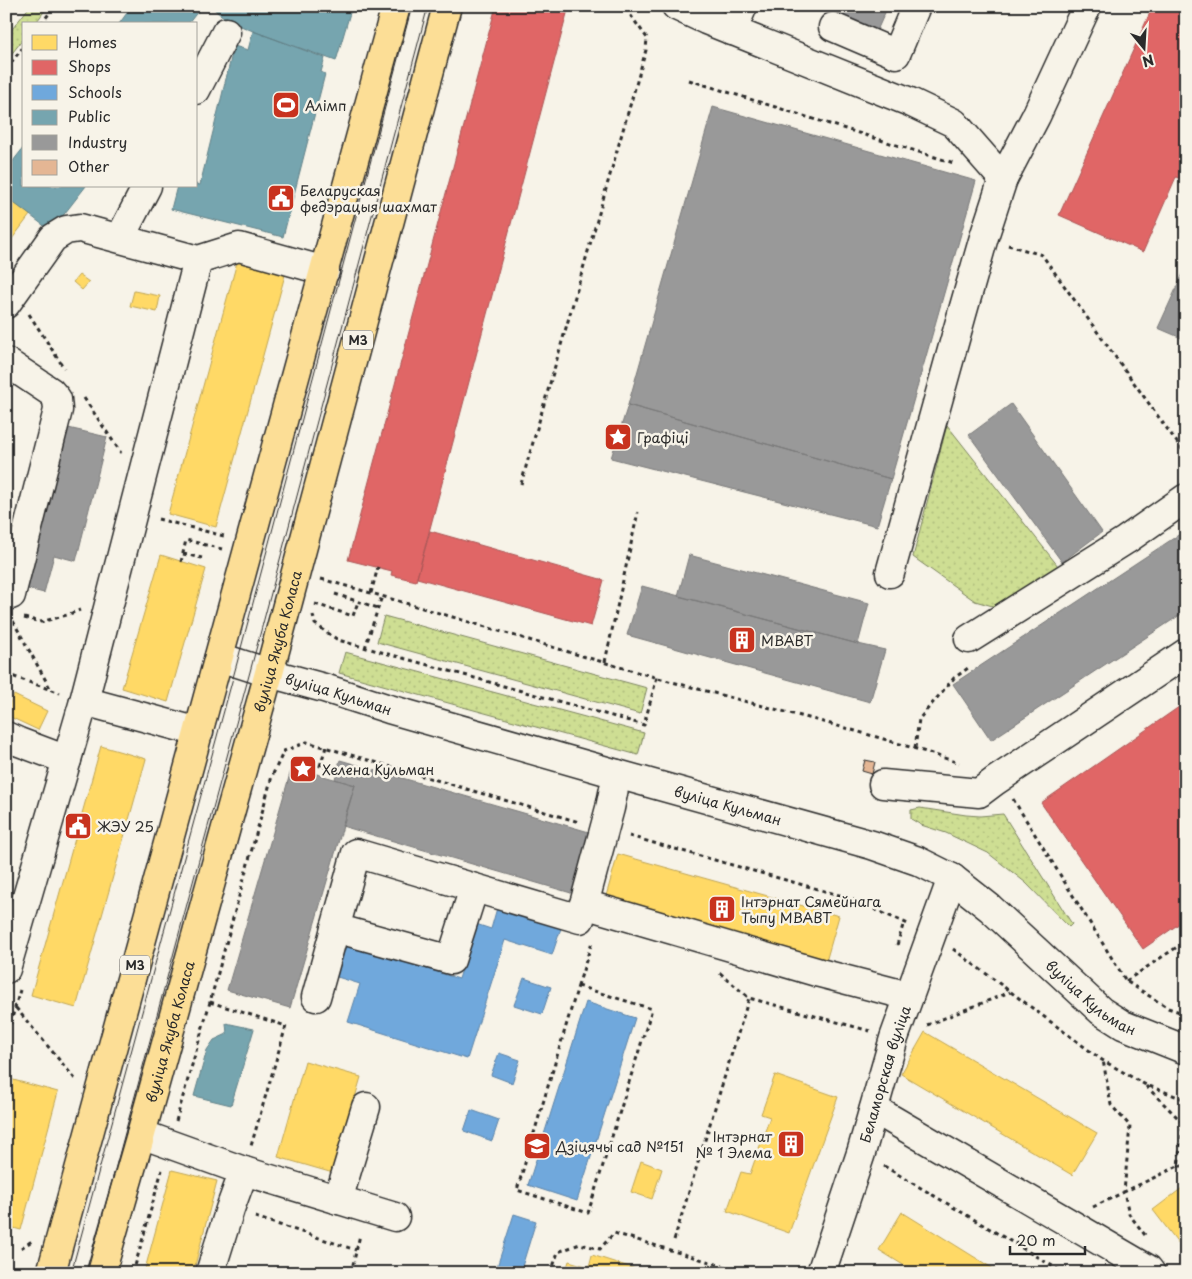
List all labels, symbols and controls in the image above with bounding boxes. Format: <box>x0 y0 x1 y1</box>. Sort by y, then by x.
legend <box>22 22 198 188</box>
north arrow <box>1120 22 1170 72</box>
text: Homes <box>68 30 117 53</box>
text: N <box>1140 49 1157 73</box>
text: Shops <box>68 54 111 77</box>
text: Schools <box>68 80 122 103</box>
sports icon: Алімп <box>271 90 301 120</box>
place label: Алімп <box>305 95 347 116</box>
text: Public <box>68 104 111 127</box>
text: Industry <box>68 130 127 153</box>
text: Other <box>68 154 109 177</box>
place label: Беларуская федэрацыя шахмат <box>300 180 437 217</box>
public building icon: Беларуская федэрацыя шахмат <box>266 183 296 213</box>
road number: М3 <box>343 330 373 350</box>
place icon: Графіці <box>603 422 633 452</box>
place label: Графіці <box>637 427 689 448</box>
street label: вуліца Якуба Коласа <box>248 568 307 715</box>
building icon: МВАВТ <box>727 625 757 655</box>
place label: МВАВТ <box>761 630 813 651</box>
street label: вуліца Кульман <box>283 667 395 720</box>
place icon: Хелена Кульман <box>288 754 318 784</box>
place label: Хелена Кульман <box>322 759 434 780</box>
street label: вуліца Кульман <box>672 780 784 830</box>
public building icon: ЖЭУ 25 <box>63 811 93 841</box>
place label: ЖЭУ 25 <box>97 816 154 837</box>
place label: Інтэрнат Сямейнага Тыпу МВАВТ <box>741 891 881 928</box>
building icon: Інтэрнат Сямейнага Тыпу МВАВТ <box>707 894 737 924</box>
street label: вуліца Кульман <box>1041 955 1139 1040</box>
road number: М3 <box>120 956 150 974</box>
street label: вуліца Якуба Коласа <box>140 958 199 1105</box>
street label: Беламорская вуліца <box>854 1002 916 1145</box>
place label: Інтэрнат № 1 Элема <box>695 1126 773 1163</box>
building icon: Інтэрнат № 1 Элема <box>776 1129 806 1159</box>
school or university icon: Дзіцячы сад №151 <box>522 1131 552 1161</box>
place label: Дзіцячы сад №151 <box>555 1136 684 1157</box>
scale bar <box>1010 1224 1084 1256</box>
text: 20 m <box>1017 1228 1056 1251</box>

